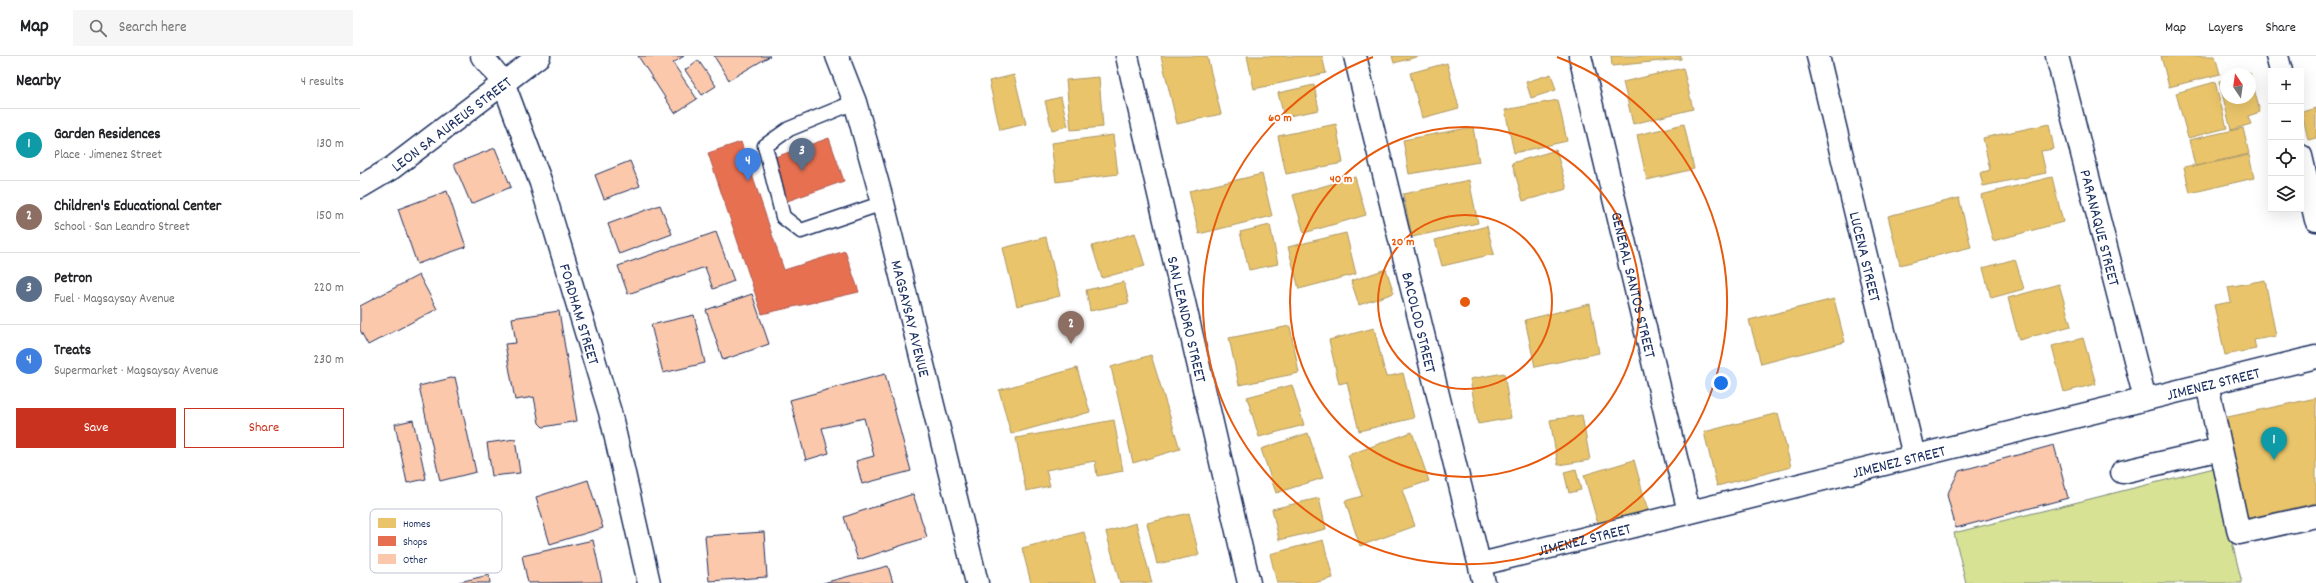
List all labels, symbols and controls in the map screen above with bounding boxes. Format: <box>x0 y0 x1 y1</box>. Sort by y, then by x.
search box <box>73 10 353 46</box>
text: Map <box>20 14 49 41</box>
icon: search <box>87 17 109 39</box>
text: Search here <box>119 17 187 39</box>
text: Map <box>2165 18 2186 38</box>
text: Layers <box>2208 18 2243 38</box>
text: Share <box>2265 18 2296 38</box>
north arrow <box>2220 68 2256 104</box>
map controls <box>2268 68 2304 212</box>
button: + <box>2268 68 2304 104</box>
text: Nearby <box>16 70 60 94</box>
street label: LEON SA AUREUS STREET <box>387 71 518 179</box>
text: 4 results <box>301 73 344 92</box>
button: − <box>2268 104 2304 140</box>
text: 60 m <box>1268 110 1292 127</box>
text: Garden Residences <box>54 124 161 146</box>
text: 1 <box>28 135 30 154</box>
text: 130 m <box>316 135 344 154</box>
pin: 3 <box>789 138 815 171</box>
button: locate <box>2268 140 2304 176</box>
text: Place · Jimenez Street <box>54 146 162 165</box>
pin: 4 <box>735 148 761 181</box>
street label: PARANAQUE STREET <box>2073 167 2125 289</box>
text: 40 m <box>1330 171 1352 188</box>
button: layers <box>2268 176 2304 212</box>
text: Children's Educational Center <box>54 196 221 218</box>
text: 2 <box>26 207 32 226</box>
text: 150 m <box>316 207 344 226</box>
street label: LUCENA STREET <box>1842 209 1886 305</box>
street label: GENERAL SANTOS STREET <box>1604 210 1661 361</box>
text: School · San Leandro Street <box>54 218 190 237</box>
text: 20 m <box>1392 234 1414 251</box>
street label: SAN LEANDRO STREET <box>1160 254 1211 386</box>
street label: MAGSAYSAY AVENUE <box>884 258 935 381</box>
street label: FORDHAM STREET <box>552 261 604 369</box>
text: Petron <box>54 268 92 290</box>
street label: BACOLOD STREET <box>1394 270 1441 376</box>
text: 3 <box>26 279 32 298</box>
text: 220 m <box>314 279 344 298</box>
text: Fuel · Magsaysay Avenue <box>54 290 175 309</box>
centre of rings <box>1458 295 1472 309</box>
pin: 2 <box>1058 311 1084 344</box>
text: Treats <box>54 340 91 362</box>
text: 4 <box>26 351 32 370</box>
text: 230 m <box>314 351 344 370</box>
text: Supermarket · Magsaysay Avenue <box>54 362 218 381</box>
street label: JIMENEZ STREET <box>2164 362 2263 408</box>
your location <box>1711 373 1731 393</box>
button: Save <box>16 408 176 448</box>
button: Share <box>184 408 344 448</box>
pin: 1 <box>2261 427 2287 460</box>
street label: JIMENEZ STREET <box>1850 440 1949 486</box>
legend <box>370 509 502 573</box>
text: Homes <box>403 517 431 533</box>
street label: JIMENEZ STREET <box>1535 518 1634 564</box>
text: Shops <box>403 535 428 551</box>
text: Other <box>403 553 428 569</box>

